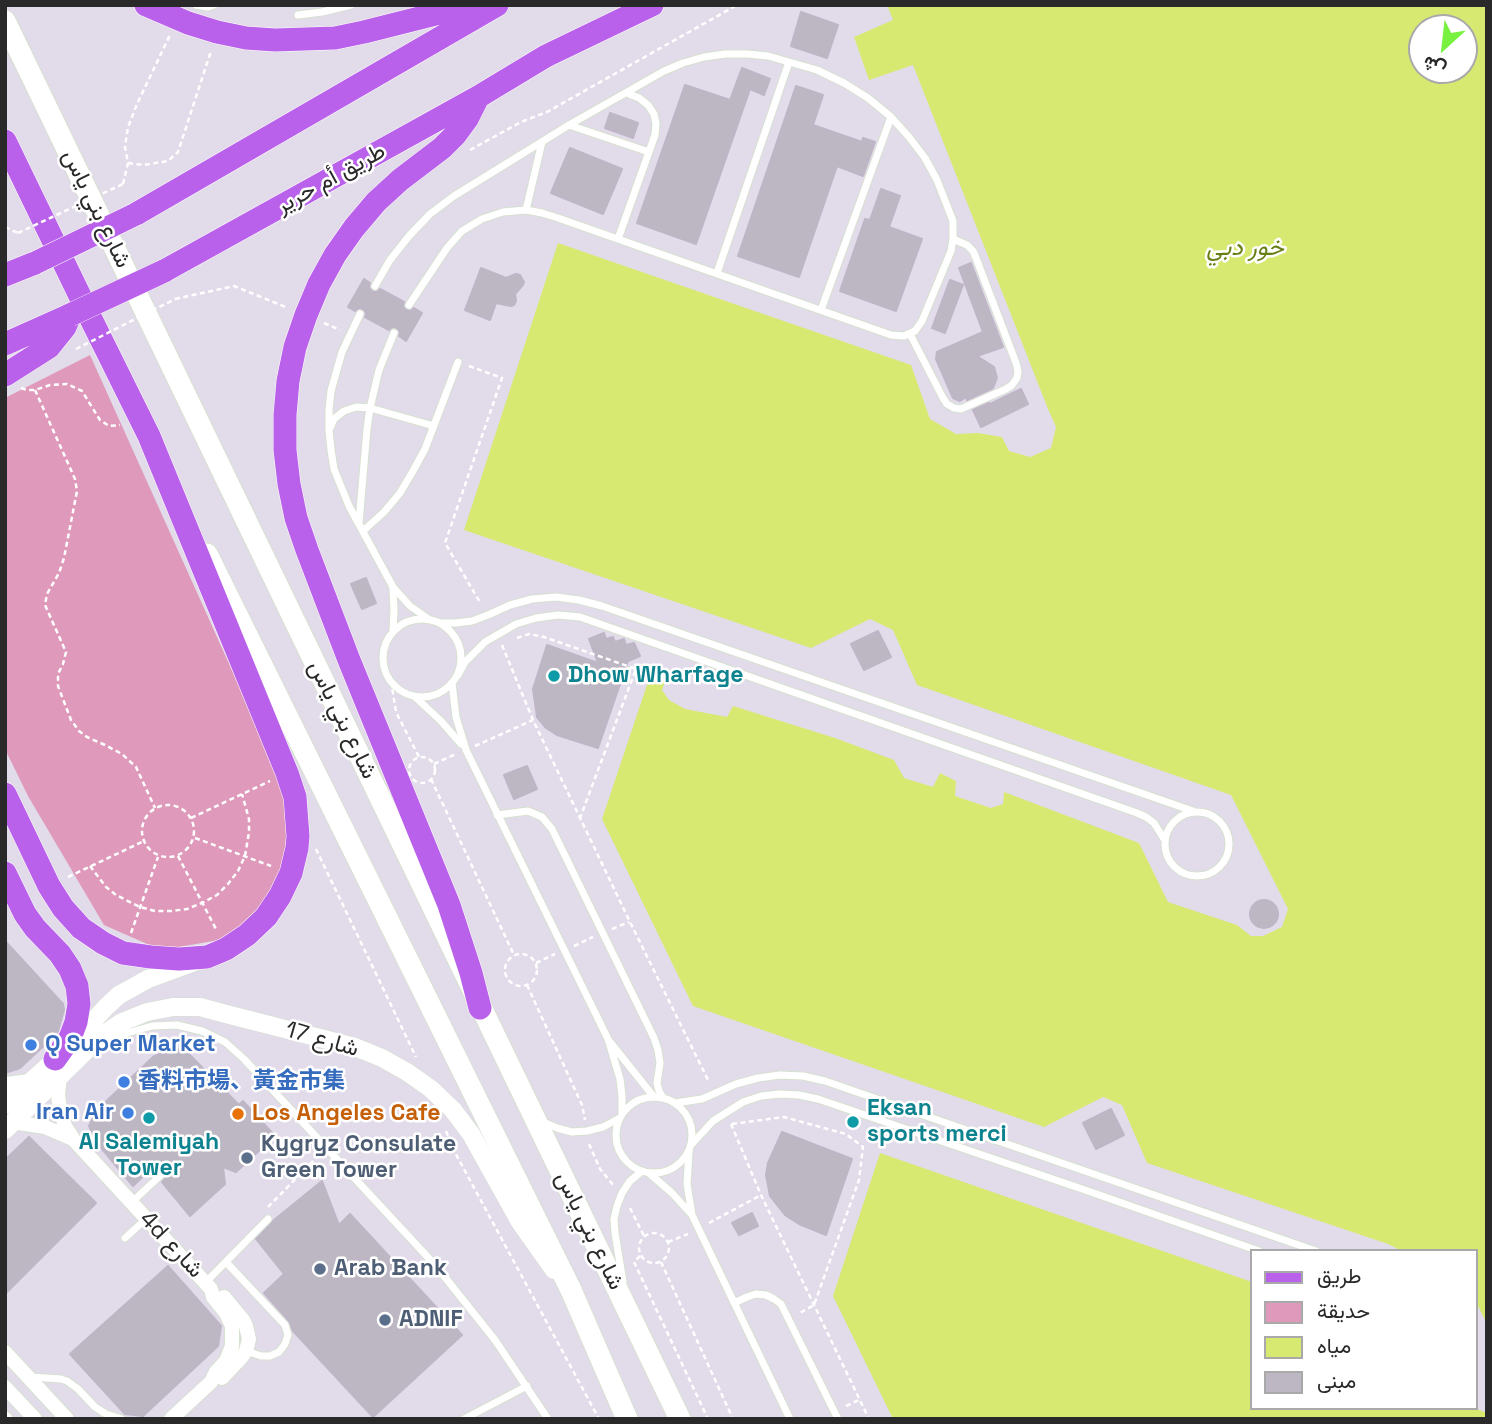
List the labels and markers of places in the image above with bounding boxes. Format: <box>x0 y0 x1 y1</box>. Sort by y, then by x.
place label: Dhow Wharfage <box>568 662 743 690</box>
marker: Dhow Wharfage <box>546 668 562 684</box>
place label: Q Super Market <box>45 1031 216 1059</box>
marker: Q Super Market <box>23 1037 39 1053</box>
place label: 香料市場、黃金市集 <box>138 1068 345 1096</box>
marker: 香料市場、黃金市集 <box>116 1074 132 1090</box>
place label: Eksan sports merci <box>867 1095 1006 1149</box>
place label: Iran Air <box>36 1099 114 1127</box>
place label: Los Angeles Cafe <box>252 1100 441 1128</box>
marker: Iran Air <box>120 1105 136 1121</box>
marker: Los Angeles Cafe <box>230 1106 246 1122</box>
marker: Al Salemiyah Tower <box>141 1110 157 1126</box>
marker: Eksan sports merci <box>845 1114 861 1130</box>
place label: Al Salemiyah Tower <box>79 1129 219 1183</box>
place label: Kygryz Consulate Green Tower <box>261 1131 456 1185</box>
marker: Kygryz Consulate Green Tower <box>239 1150 255 1166</box>
place label: Arab Bank <box>334 1255 447 1283</box>
marker: Arab Bank <box>312 1261 328 1277</box>
place label: ADNIF <box>399 1306 463 1334</box>
marker: ADNIF <box>377 1312 393 1328</box>

